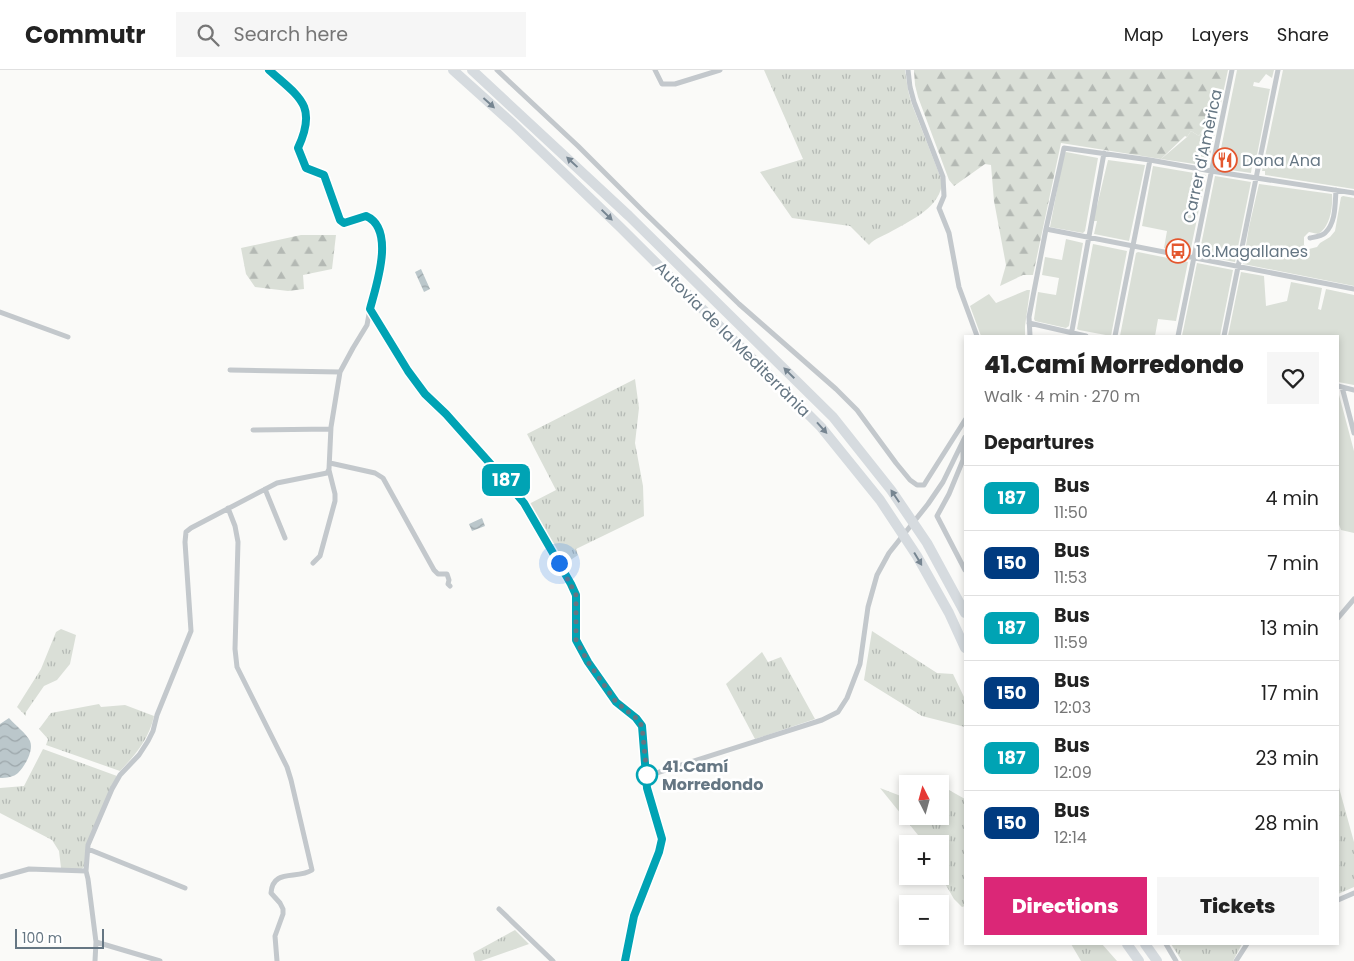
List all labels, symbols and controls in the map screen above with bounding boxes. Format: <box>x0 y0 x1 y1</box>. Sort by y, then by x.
search box <box>176 12 526 57</box>
text: Commutr <box>25 18 146 51</box>
icon: search <box>194 21 222 49</box>
text: Search here <box>234 21 348 48</box>
text: Map <box>1124 22 1164 47</box>
text: Layers <box>1192 22 1249 47</box>
text: Share <box>1277 22 1329 47</box>
street label: Carrer d'Amèrica <box>1177 87 1228 225</box>
one-way arrow <box>483 97 495 109</box>
restaurant icon: Dona Ana <box>1212 147 1238 173</box>
place label: Dona Ana <box>1242 149 1321 172</box>
one-way arrow <box>567 156 579 168</box>
one-way arrow <box>601 209 613 221</box>
bus stop icon: 16.Magallanes <box>1165 238 1191 264</box>
place label: 16.Magallanes <box>1196 240 1308 263</box>
street label: Autovia de la Mediterrània <box>650 257 815 422</box>
text: 41.Camí Morredondo <box>984 348 1244 381</box>
button: heart <box>1267 352 1319 404</box>
one-way arrow <box>783 368 795 380</box>
text: Walk · 4 min · 270 m <box>984 385 1140 408</box>
one-way arrow <box>816 421 827 434</box>
text: Departures <box>984 429 1094 456</box>
line badge: 187 <box>477 464 535 496</box>
text: 187 <box>492 467 520 492</box>
text: Bus <box>1054 472 1090 499</box>
text: 187 <box>997 485 1026 510</box>
text: 4 min <box>1266 485 1319 512</box>
one-way arrow <box>890 489 900 503</box>
text: 11:50 <box>1054 501 1088 524</box>
text: Bus <box>1054 537 1090 564</box>
text: 150 <box>996 550 1027 575</box>
text: 7 min <box>1267 550 1319 577</box>
your location <box>547 551 572 576</box>
one-way arrow <box>913 552 922 565</box>
text: 11:53 <box>1054 566 1087 589</box>
text: Bus <box>1054 602 1090 629</box>
text: 187 <box>997 615 1026 640</box>
text: 13 min <box>1260 615 1319 642</box>
text: 11:59 <box>1054 631 1088 654</box>
text: Bus <box>1054 667 1090 694</box>
text: 150 <box>996 680 1027 705</box>
text: 17 min <box>1261 680 1319 707</box>
text: 12:03 <box>1054 696 1091 719</box>
text: Bus <box>1054 732 1090 759</box>
text: 187 <box>997 745 1026 770</box>
text: 23 min <box>1255 745 1319 772</box>
place label: 41.Camí Morredondo <box>662 755 763 796</box>
text: 12:09 <box>1054 761 1092 784</box>
marker: 41.Camí Morredondo <box>636 764 658 786</box>
north arrow <box>899 775 949 825</box>
map controls <box>899 775 949 945</box>
text: Bus <box>1054 797 1090 824</box>
text: 150 <box>996 810 1027 835</box>
text: 28 min <box>1255 810 1319 837</box>
text: 12:14 <box>1054 826 1087 849</box>
button: + <box>899 835 949 885</box>
button: Directions <box>984 877 1147 935</box>
button: Tickets <box>1157 877 1319 935</box>
button: − <box>899 895 949 945</box>
scale bar <box>15 926 104 949</box>
text: 100 m <box>22 928 62 948</box>

